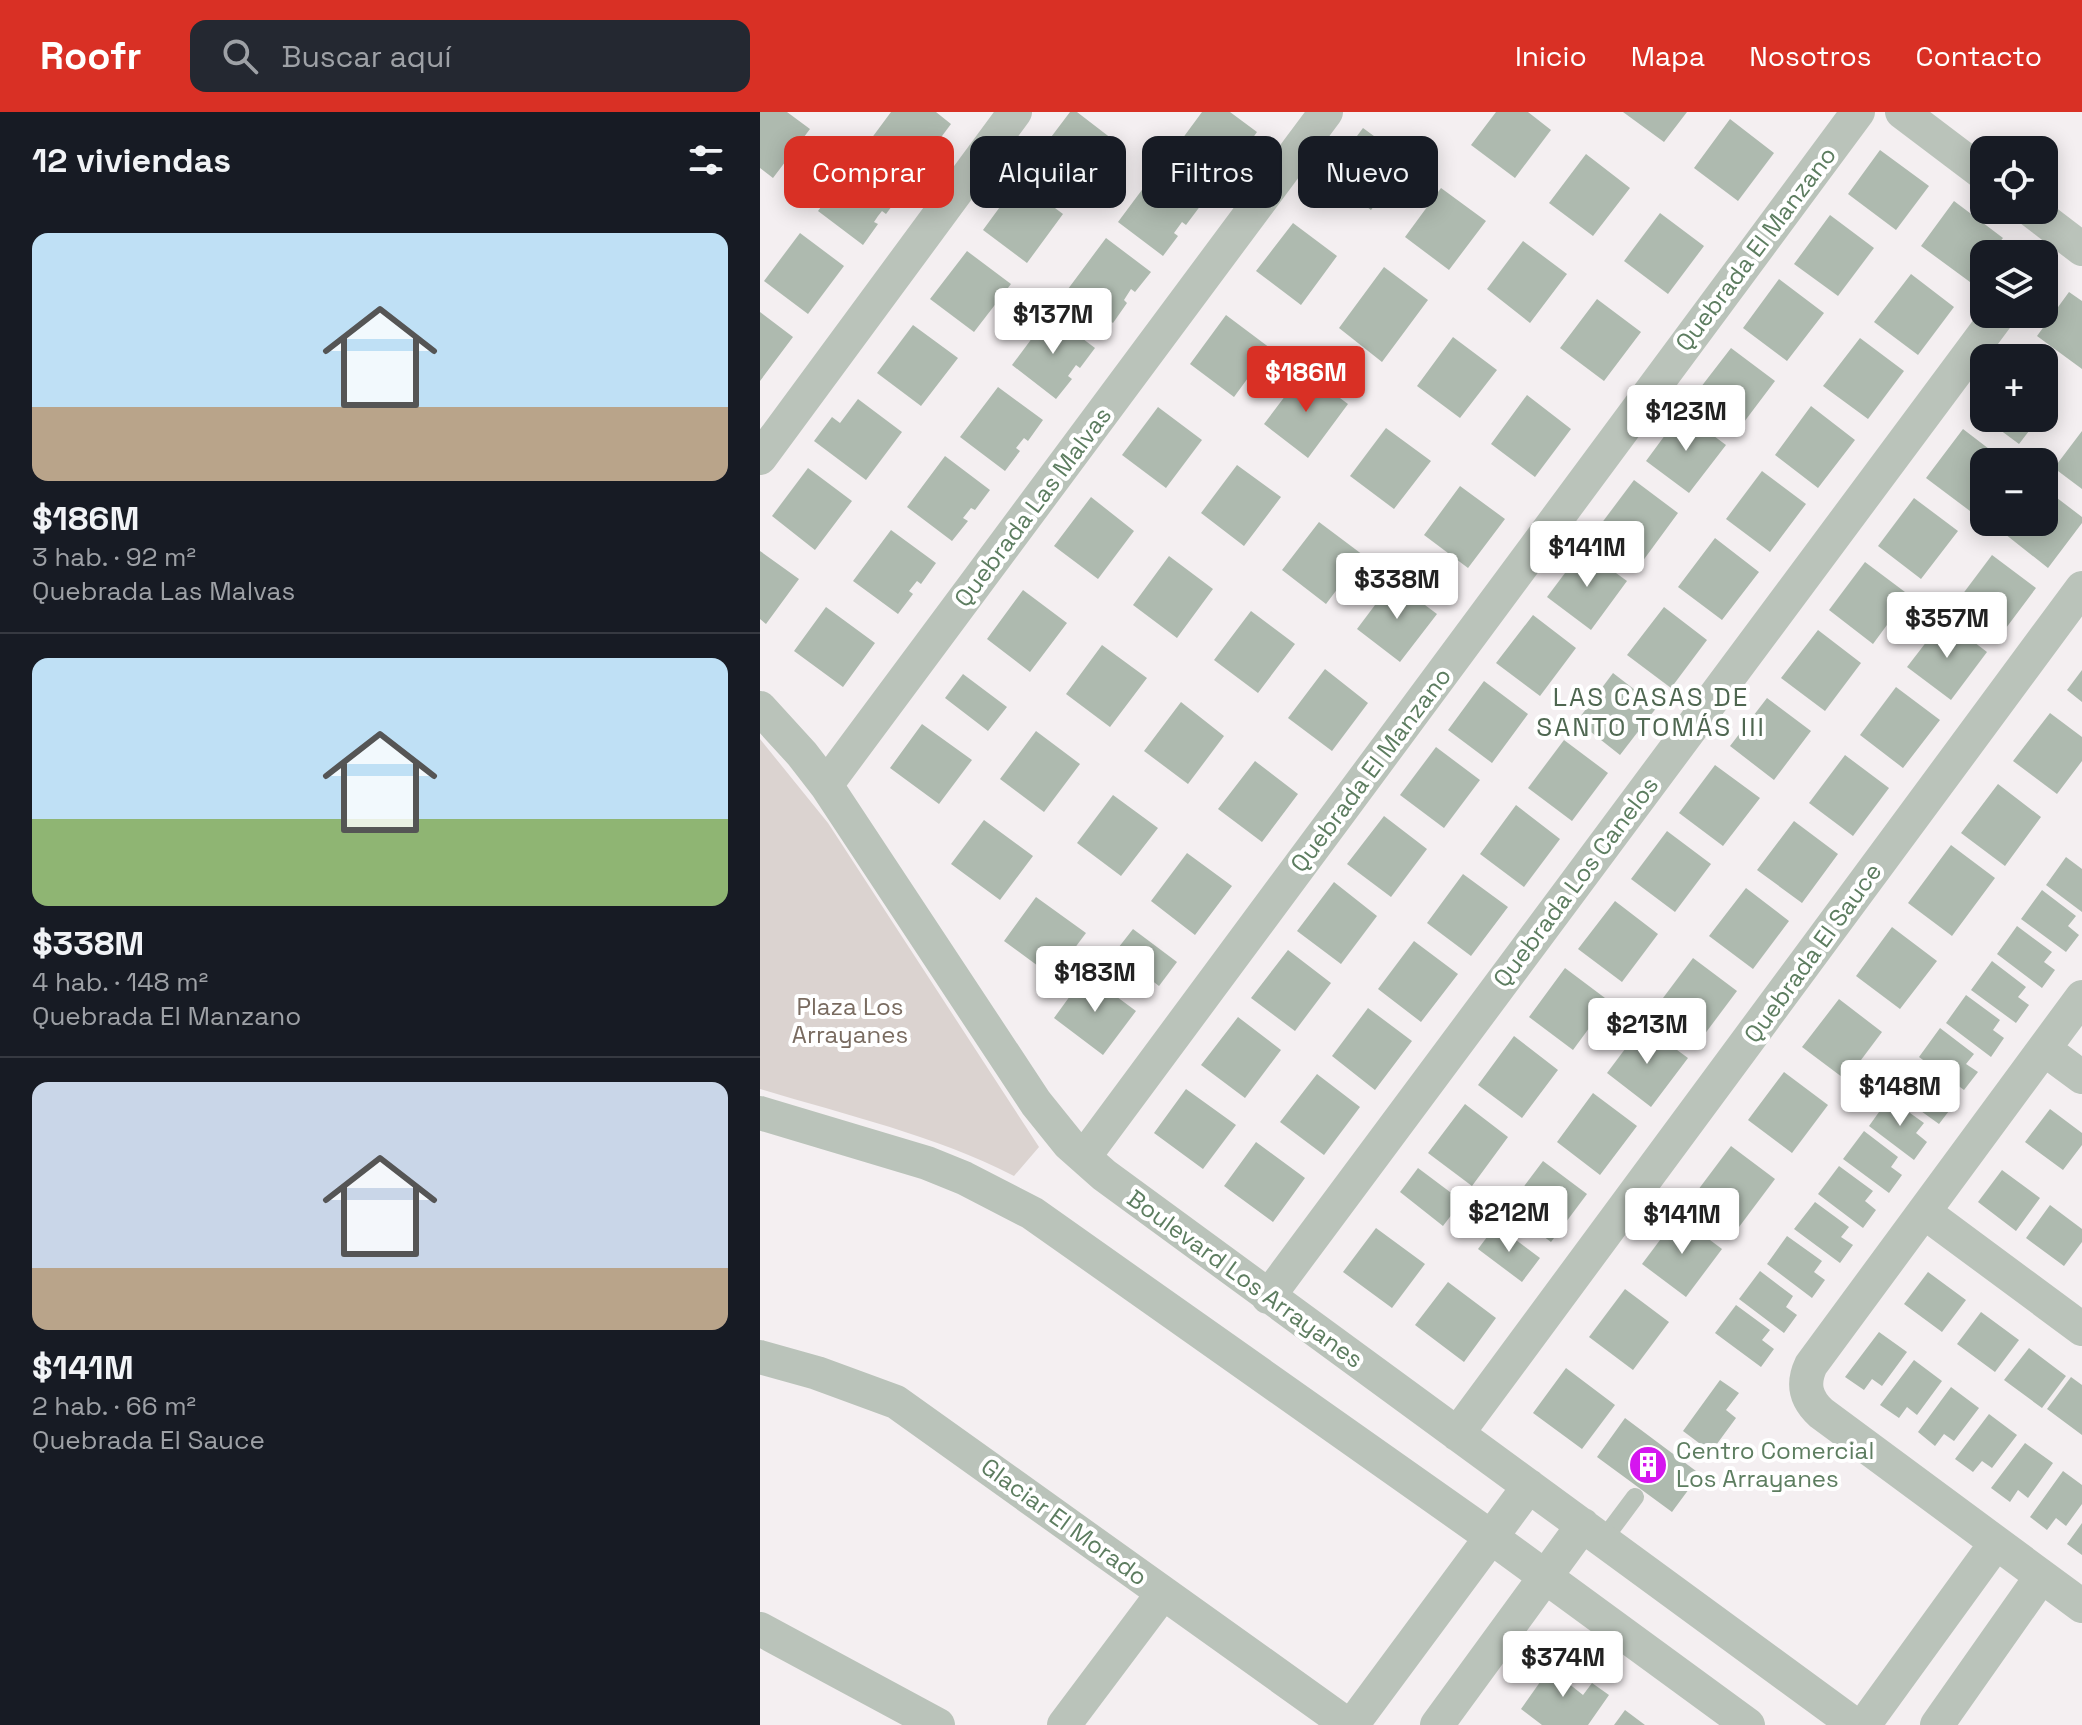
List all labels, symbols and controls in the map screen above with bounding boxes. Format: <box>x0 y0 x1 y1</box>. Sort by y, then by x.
search box <box>190 20 750 92</box>
text: Roofr <box>40 32 142 80</box>
icon: search <box>218 34 262 78</box>
text: Buscar aquí <box>282 37 452 76</box>
text: Inicio <box>1515 38 1587 74</box>
text: Mapa <box>1631 38 1705 74</box>
text: Nosotros <box>1749 38 1872 74</box>
text: Contacto <box>1916 38 2042 74</box>
chip: Comprar <box>784 136 954 208</box>
chip: Alquilar <box>970 136 1126 208</box>
chip: Filtros <box>1142 136 1282 208</box>
chip: Nuevo <box>1298 136 1438 208</box>
map controls <box>1970 136 2058 536</box>
button: locate <box>1970 136 2058 224</box>
icon: filters <box>684 138 728 182</box>
text: 12 viviendas <box>32 139 231 182</box>
street label: Quebrada El Manzano <box>1668 140 1843 357</box>
button: layers <box>1970 240 2058 328</box>
icon: home <box>308 285 452 429</box>
pin: $137M <box>997 288 1109 356</box>
text: $137M <box>1013 297 1093 331</box>
button: + <box>1970 344 2058 432</box>
pin: $186M <box>1250 346 1362 414</box>
text: $186M <box>1265 355 1347 389</box>
pin: $123M <box>1630 385 1742 453</box>
text: $123M <box>1645 394 1727 428</box>
street label: Quebrada Las Malvas <box>947 400 1118 613</box>
button: − <box>1970 448 2058 536</box>
text: $186M <box>32 497 139 540</box>
pin: $141M <box>1531 521 1643 589</box>
text: $141M <box>1548 530 1626 564</box>
text: 3 hab. · 92 m² <box>32 540 196 574</box>
pin: $338M <box>1341 553 1453 621</box>
text: $338M <box>1354 562 1440 596</box>
text: Quebrada Las Malvas <box>32 574 295 608</box>
pin: $357M <box>1891 592 2003 660</box>
text: $357M <box>1905 601 1989 635</box>
street label: Quebrada El Manzano <box>1283 661 1458 878</box>
district label: LAS CASAS DE SANTO TOMÁS III <box>1536 680 1766 744</box>
icon: home <box>308 710 452 854</box>
street label: Quebrada Los Canelos <box>1486 770 1665 993</box>
street label: Quebrada El Sauce <box>1737 857 1888 1049</box>
text: $338M <box>32 922 144 965</box>
pin: $183M <box>1039 946 1151 1014</box>
text: $183M <box>1054 955 1136 989</box>
text: 4 hab. · 148 m² <box>32 965 208 999</box>
park label: Plaza Los Arrayanes <box>792 991 908 1050</box>
pin: $213M <box>1591 998 1703 1066</box>
text: Quebrada El Manzano <box>32 999 301 1033</box>
text: $213M <box>1606 1007 1688 1041</box>
pin: $148M <box>1844 1060 1956 1128</box>
text: $148M <box>1859 1069 1941 1103</box>
icon: home <box>308 1134 452 1278</box>
street label: Boulevard Los Arrayanes <box>1121 1183 1369 1375</box>
pin: $212M <box>1453 1186 1565 1254</box>
pin: $141M <box>1626 1188 1738 1256</box>
text: $212M <box>1468 1195 1550 1229</box>
text: $141M <box>1643 1197 1721 1231</box>
text: $141M <box>32 1346 134 1389</box>
text: 2 hab. · 66 m² <box>32 1389 196 1423</box>
text: Quebrada El Sauce <box>32 1423 265 1457</box>
place label: Centro Comercial Los Arrayanes <box>1676 1435 1874 1494</box>
building icon: Centro Comercial Los Arrayanes <box>1627 1444 1669 1486</box>
street label: Glaciar El Morado <box>975 1451 1153 1592</box>
pin: $374M <box>1507 1631 1619 1699</box>
text: $374M <box>1521 1640 1605 1674</box>

